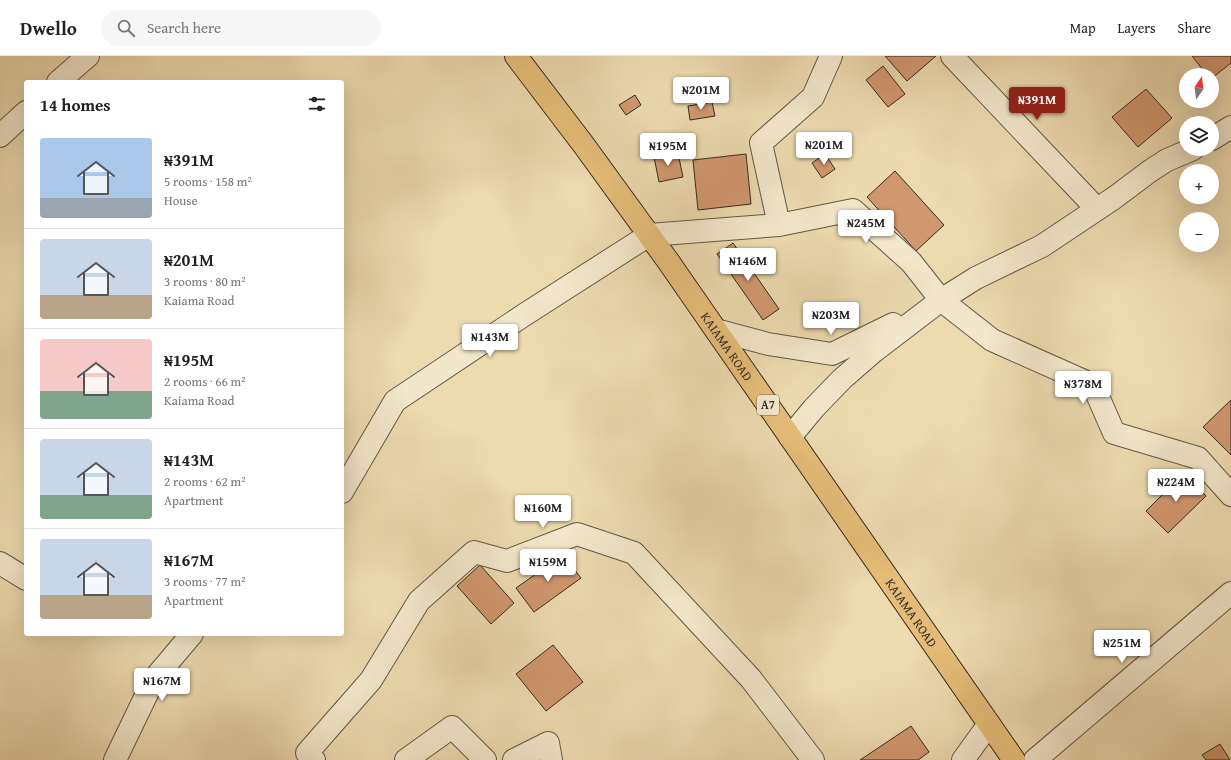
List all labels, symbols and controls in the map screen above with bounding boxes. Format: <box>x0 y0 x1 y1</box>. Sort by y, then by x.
search box <box>101 10 381 46</box>
text: Dwello <box>20 14 77 42</box>
icon: search <box>115 17 137 39</box>
text: Search here <box>147 17 221 38</box>
text: Map <box>1070 18 1096 38</box>
text: Layers <box>1118 18 1156 38</box>
text: Share <box>1178 18 1211 38</box>
north arrow <box>1179 68 1219 108</box>
map controls <box>1179 68 1219 252</box>
pin: ₦201M <box>673 77 729 111</box>
text: ₦201M <box>682 80 720 99</box>
pin: ₦391M <box>1009 87 1065 121</box>
text: ₦391M <box>1018 90 1056 109</box>
text: 14 homes <box>40 92 111 117</box>
icon: filters <box>306 93 328 115</box>
button: layers <box>1179 116 1219 156</box>
pin: ₦201M <box>796 132 852 166</box>
pin: ₦195M <box>640 133 696 167</box>
text: ₦201M <box>805 135 843 154</box>
text: ₦195M <box>649 136 687 155</box>
text: ₦391M <box>164 147 214 172</box>
icon: home <box>72 154 120 202</box>
button: + <box>1179 164 1219 204</box>
text: 5 rooms · 158 m² <box>164 172 252 191</box>
text: House <box>164 191 198 210</box>
pin: ₦245M <box>838 210 894 244</box>
button: − <box>1179 212 1219 252</box>
text: ₦245M <box>847 213 885 232</box>
text: ₦201M <box>164 247 214 272</box>
pin: ₦146M <box>720 248 776 282</box>
text: ₦146M <box>729 251 767 270</box>
icon: home <box>72 255 120 303</box>
text: 3 rooms · 80 m² <box>164 272 246 291</box>
text: Kaiama Road <box>164 291 234 310</box>
pin: ₦203M <box>803 302 859 336</box>
text: ₦203M <box>812 305 850 324</box>
street label: KAIAMA ROAD <box>696 308 757 385</box>
pin: ₦143M <box>462 324 518 358</box>
text: ₦143M <box>471 327 509 346</box>
text: ₦195M <box>164 347 214 372</box>
icon: home <box>72 355 120 403</box>
pin: ₦378M <box>1055 371 1111 405</box>
text: 2 rooms · 66 m² <box>164 372 246 391</box>
text: ₦378M <box>1064 374 1102 393</box>
text: Kaiama Road <box>164 391 234 410</box>
road number: A7 <box>757 395 779 415</box>
text: ₦143M <box>164 447 214 472</box>
icon: home <box>72 455 120 503</box>
pin: ₦224M <box>1148 469 1204 503</box>
text: 2 rooms · 62 m² <box>164 472 246 491</box>
text: ₦224M <box>1157 472 1195 491</box>
text: Apartment <box>164 491 224 510</box>
pin: ₦160M <box>515 495 571 529</box>
text: ₦160M <box>524 498 562 517</box>
text: ₦167M <box>164 547 214 572</box>
pin: ₦159M <box>520 549 576 583</box>
text: ₦159M <box>529 552 567 571</box>
icon: home <box>72 555 120 603</box>
text: 3 rooms · 77 m² <box>164 572 246 591</box>
street label: KAIAMA ROAD <box>881 575 942 651</box>
text: Apartment <box>164 591 224 610</box>
pin: ₦251M <box>1094 630 1150 664</box>
text: ₦251M <box>1103 633 1141 652</box>
pin: ₦167M <box>134 668 190 702</box>
text: ₦167M <box>143 671 181 690</box>

